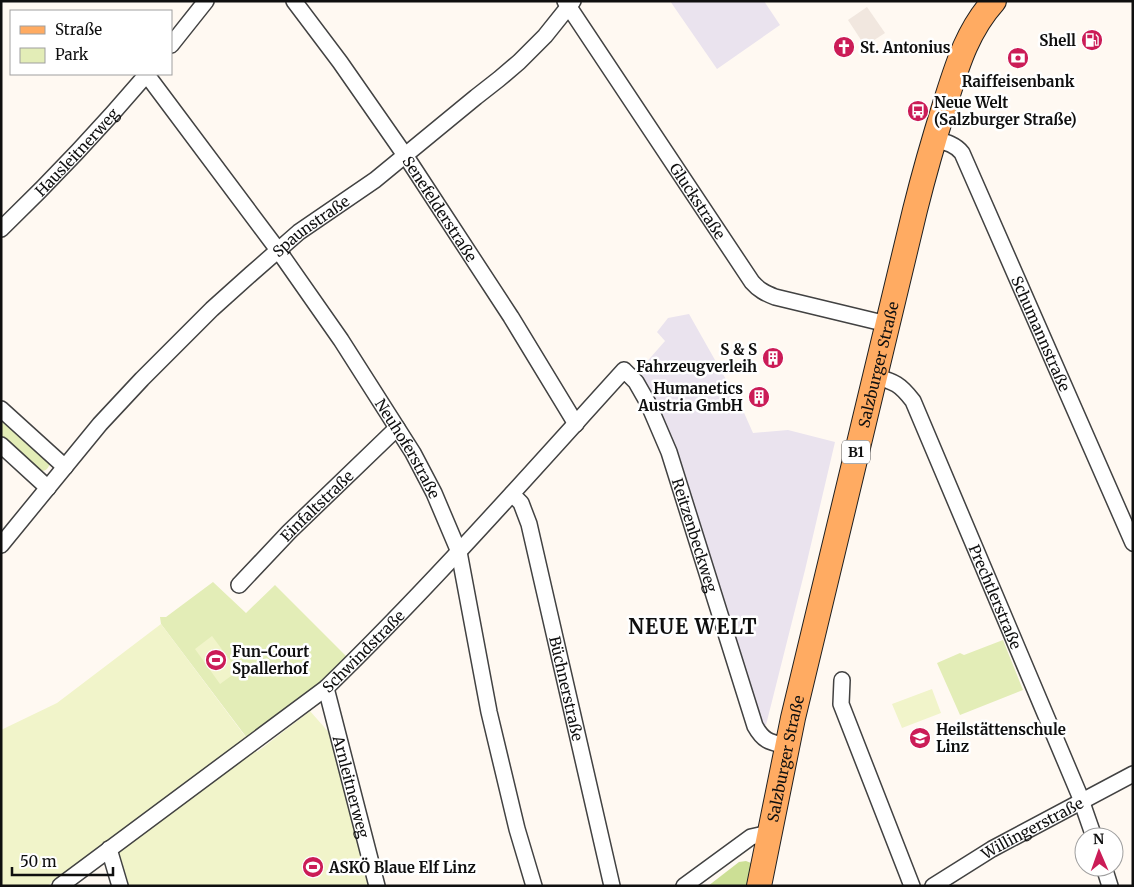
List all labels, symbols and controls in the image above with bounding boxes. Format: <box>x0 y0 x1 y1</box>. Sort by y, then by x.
legend <box>10 10 172 75</box>
text: Straße <box>55 20 102 39</box>
fuel station icon: Shell <box>1080 28 1104 52</box>
place label: Shell <box>1039 31 1076 50</box>
church icon: St. Antonius <box>832 35 856 59</box>
place label: St. Antonius <box>860 38 951 57</box>
text: Park <box>55 45 89 64</box>
bank icon: Raiffeisenbank <box>1006 46 1030 70</box>
place label: Raiffeisenbank <box>962 72 1075 91</box>
place label: Neue Welt (Salzburger Straße) <box>934 93 1077 129</box>
bus stop icon: Neue Welt (Salzburger Straße) <box>906 99 930 123</box>
street label: Hausleitnerweg <box>31 104 123 200</box>
street label: Senefelderstraße <box>399 152 482 265</box>
street label: Gluckstraße <box>666 159 730 243</box>
street label: Spaunstraße <box>268 191 353 261</box>
street label: Schumannstraße <box>1008 273 1075 394</box>
street label: Salzburger Straße <box>854 299 902 429</box>
place label: S & S Fahrzeugverleih <box>636 340 757 376</box>
building icon: S & S Fahrzeugverleih <box>761 346 785 370</box>
place label: Humanetics Austria GmbH <box>637 379 743 415</box>
building icon: Humanetics Austria GmbH <box>747 385 771 409</box>
street label: Neuhoferstraße <box>371 395 445 501</box>
road number: B1 <box>842 441 870 464</box>
street label: Einfaltstraße <box>276 466 357 545</box>
street label: Reitzenbeckweg <box>668 476 722 594</box>
street label: Prechtlerstraße <box>965 541 1026 652</box>
street label: Schwindstraße <box>318 606 408 696</box>
district label: NEUE WELT <box>628 614 758 639</box>
street label: Büchnerstraße <box>546 634 588 743</box>
place label: Fun-Court Spallerhof <box>232 642 309 678</box>
sports icon: Fun-Court Spallerhof <box>204 648 228 672</box>
street label: Salzburger Straße <box>763 693 808 824</box>
place label: Heilstättenschule Linz <box>936 720 1066 756</box>
school or university icon: Heilstättenschule Linz <box>908 726 932 750</box>
street label: Arnleitnerweg <box>329 733 374 840</box>
street label: Willingerstraße <box>977 793 1086 863</box>
north arrow <box>1074 827 1124 877</box>
text: N <box>1093 830 1104 848</box>
scale bar <box>12 844 114 876</box>
text: 50 m <box>20 852 57 871</box>
sports icon: ASKÖ Blaue Elf Linz <box>301 855 325 879</box>
place label: ASKÖ Blaue Elf Linz <box>328 857 476 877</box>

